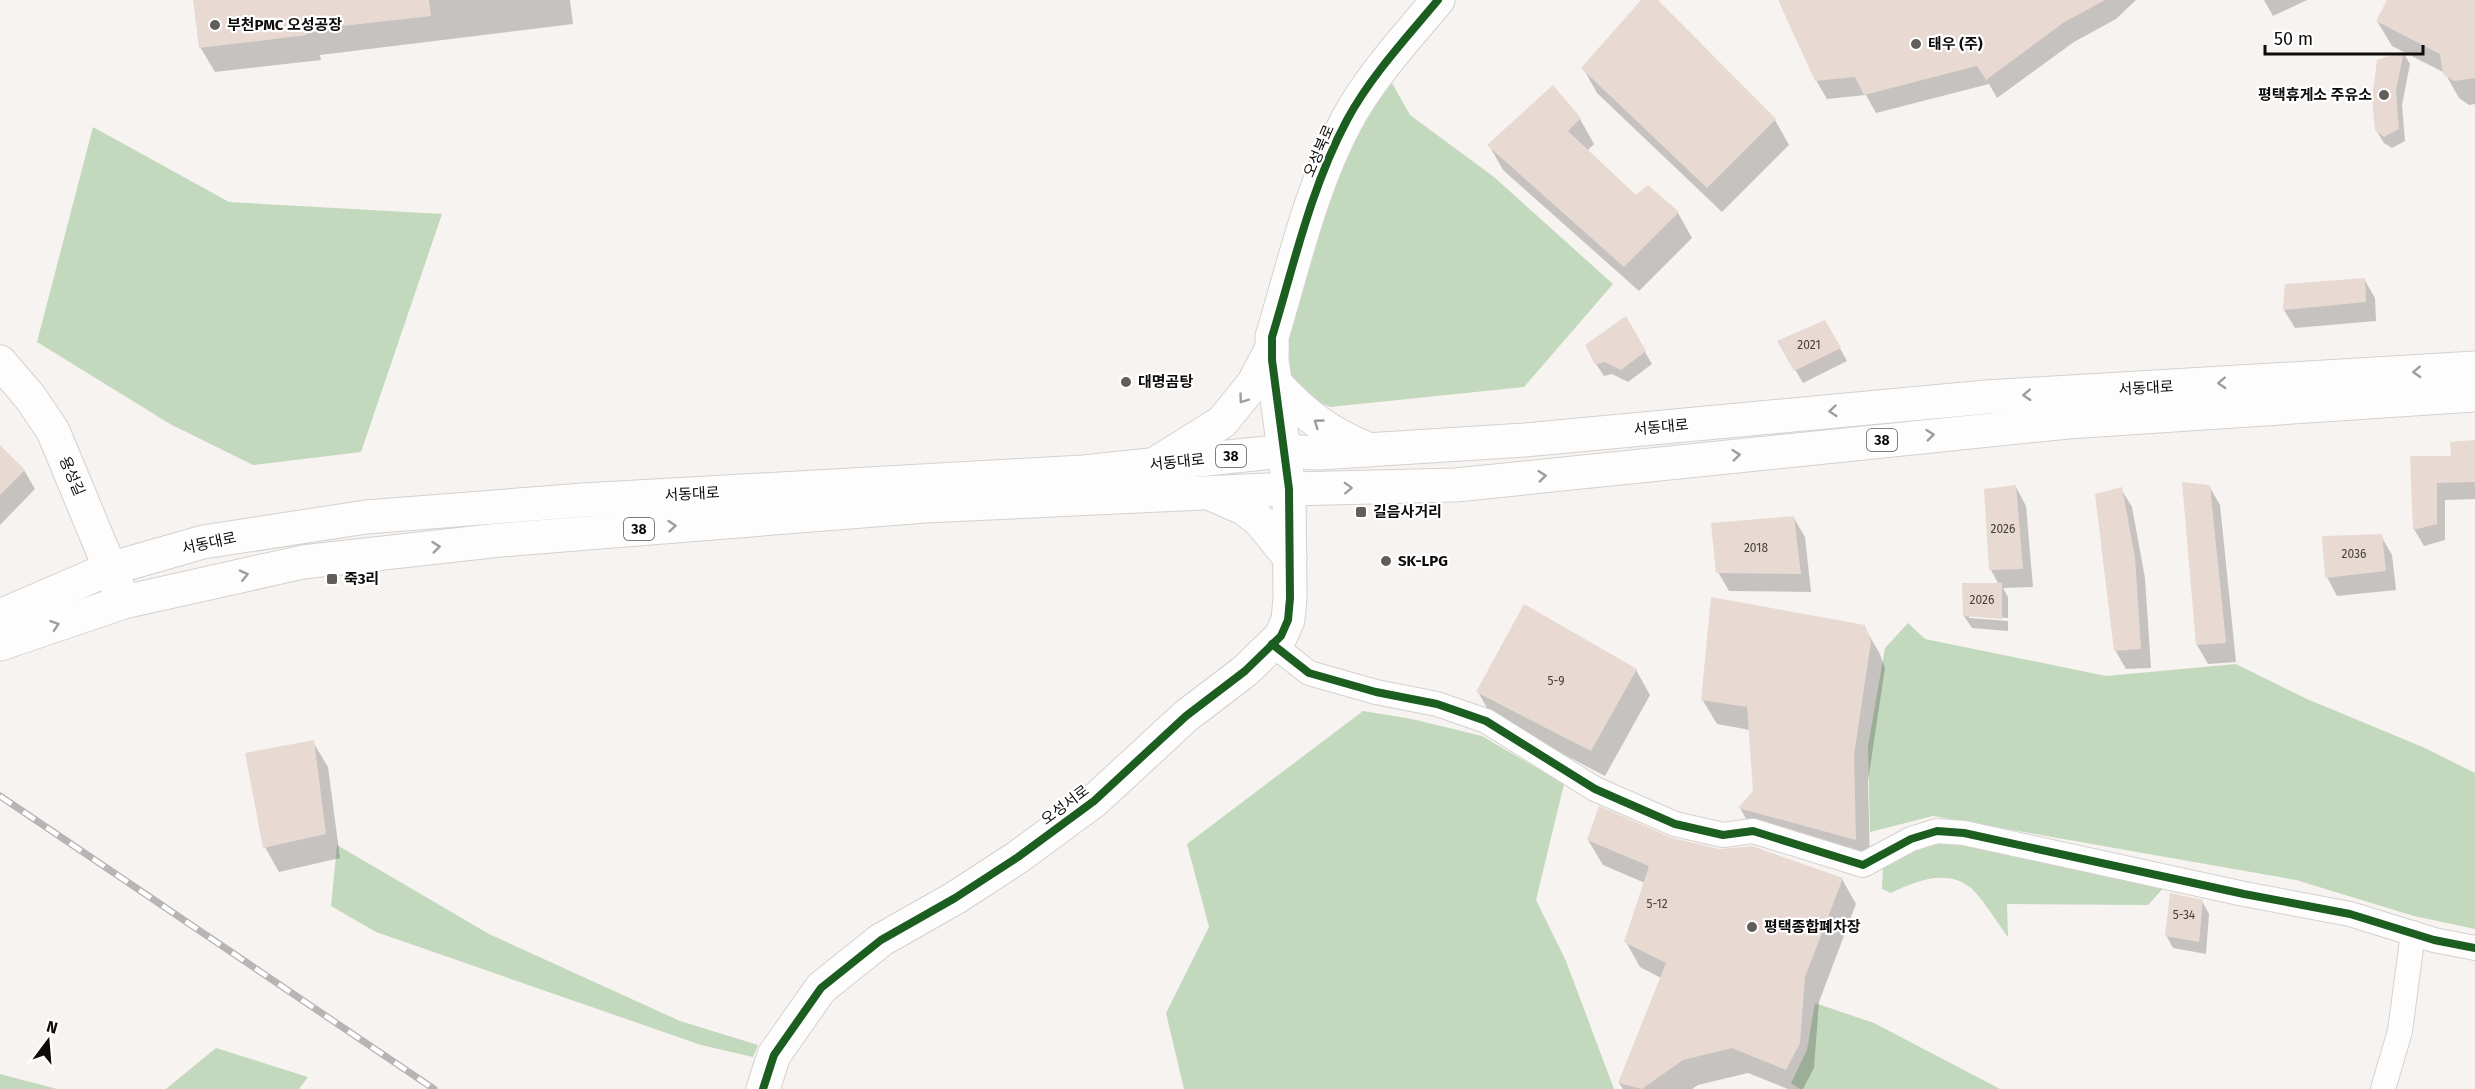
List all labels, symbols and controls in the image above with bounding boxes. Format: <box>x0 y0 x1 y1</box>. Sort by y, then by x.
place label: 부천PMC 오성공장 <box>227 16 342 34</box>
marker: 부천PMC 오성공장 <box>208 18 222 32</box>
scale bar <box>2265 18 2422 56</box>
text: 50 m <box>2274 28 2313 50</box>
place label: 태우 (주) <box>1928 35 1983 53</box>
marker: 태우 (주) <box>1909 37 1923 51</box>
place label: 평택휴게소 주유소 <box>2258 86 2372 104</box>
marker: 평택휴게소 주유소 <box>2377 88 2391 102</box>
street label: 오성북로 <box>1300 122 1338 180</box>
house number: 2021 <box>1797 338 1821 352</box>
one-way arrow <box>2412 365 2421 378</box>
place label: 대명곰탕 <box>1138 373 1193 391</box>
marker: 대명곰탕 <box>1119 375 1133 389</box>
one-way arrow <box>2217 377 2226 390</box>
street label: 서동대로 <box>2118 378 2174 398</box>
one-way arrow <box>2023 388 2032 401</box>
one-way arrow <box>1239 392 1250 403</box>
one-way arrow <box>1828 405 1837 418</box>
street label: 서동대로 <box>1633 416 1689 438</box>
one-way arrow <box>1314 419 1325 430</box>
road number: 38 <box>1867 429 1897 451</box>
one-way arrow <box>1925 429 1935 442</box>
road number: 38 <box>1216 445 1246 467</box>
one-way arrow <box>1731 449 1741 462</box>
street label: 서동대로 <box>1149 450 1205 474</box>
street label: 용성길 <box>56 453 88 499</box>
one-way arrow <box>1538 470 1547 482</box>
one-way arrow <box>1343 481 1352 494</box>
street label: 서동대로 <box>664 484 720 504</box>
place label: 길음사거리 <box>1373 503 1442 521</box>
marker: 길음사거리 <box>1354 505 1368 519</box>
road number: 38 <box>624 518 654 540</box>
one-way arrow <box>668 520 677 533</box>
house number: 2026 <box>1991 522 2015 536</box>
street label: 서동대로 <box>180 528 238 558</box>
one-way arrow <box>432 541 441 554</box>
house number: 2018 <box>1744 541 1768 555</box>
house number: 2036 <box>2342 547 2366 561</box>
place label: SK-LPG <box>1398 552 1448 570</box>
marker: SK-LPG <box>1379 554 1393 568</box>
one-way arrow <box>238 570 248 583</box>
place label: 죽3리 <box>344 570 379 588</box>
marker: 죽3리 <box>325 572 339 586</box>
house number: 2026 <box>1970 593 1994 607</box>
one-way arrow <box>49 620 60 633</box>
house number: 5-9 <box>1547 674 1565 688</box>
street label: 오성서로 <box>1038 781 1092 829</box>
house number: 5-12 <box>1646 897 1668 911</box>
house number: 5-34 <box>2173 908 2196 922</box>
place label: 평택종합폐차장 <box>1764 918 1861 936</box>
marker: 평택종합폐차장 <box>1745 920 1759 934</box>
north arrow <box>18 1011 78 1071</box>
text: N <box>44 1016 60 1038</box>

